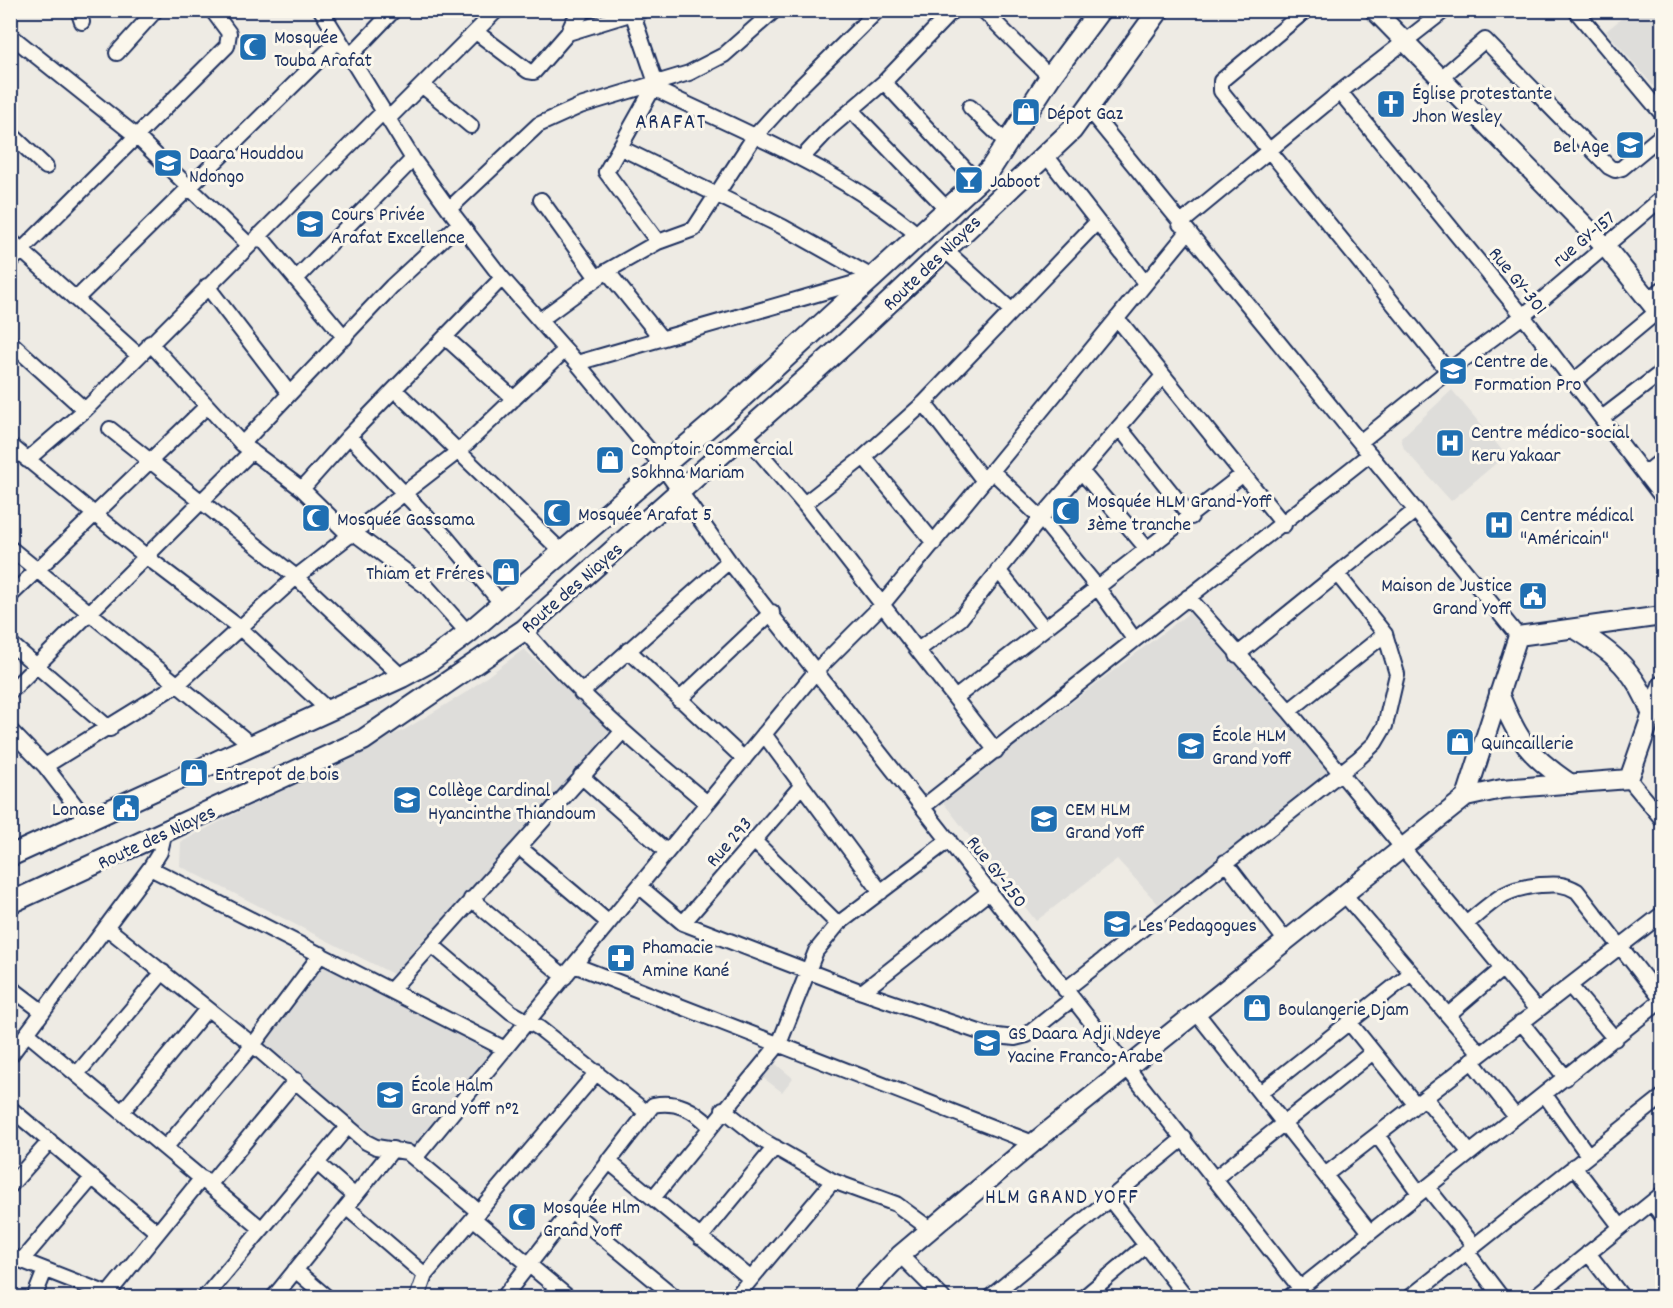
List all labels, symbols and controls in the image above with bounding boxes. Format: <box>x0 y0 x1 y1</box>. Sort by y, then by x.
place label: Mosquée Touba Arafat <box>274 25 372 76</box>
mosque icon: Mosquée Touba Arafat <box>237 31 269 63</box>
place label: Église protestante Jhon Wesley <box>1412 81 1553 132</box>
church icon: Église protestante Jhon Wesley <box>1375 88 1407 120</box>
shop icon: Dépot Gaz <box>1010 96 1042 128</box>
place label: Dépot Gaz <box>1047 101 1124 129</box>
district label: ARAFAT <box>635 109 707 139</box>
school or university icon: Bel Age <box>1614 129 1646 161</box>
place label: Bel Age <box>1553 134 1609 162</box>
place label: Daara Houddou Ndongo <box>189 141 304 192</box>
school or university icon: Daara Houddou Ndongo <box>152 147 184 179</box>
bar icon: Jaboot <box>953 164 985 196</box>
place label: Jaboot <box>990 169 1041 197</box>
place label: Cours Privée Arafat Excellence <box>331 202 465 253</box>
street label: rue GY-157 <box>1547 205 1623 275</box>
school or university icon: Cours Privée Arafat Excellence <box>294 208 326 240</box>
street label: Route des Niayes <box>878 210 989 318</box>
street label: Rue GY-301 <box>1481 242 1553 322</box>
place label: Centre de Formation Pro <box>1474 349 1582 400</box>
school or university icon: Centre de Formation Pro <box>1437 355 1469 387</box>
place label: Centre médico-social Keru Yakaar <box>1471 420 1630 471</box>
hospital icon: Centre médico-social Keru Yakaar <box>1434 427 1466 459</box>
place label: Comptoir Commercial Sokhna Mariam <box>631 437 793 488</box>
shop icon: Comptoir Commercial Sokhna Mariam <box>594 444 626 476</box>
place label: Mosquée HLM Grand-Yoff 3ème tranche <box>1087 489 1272 540</box>
mosque icon: Mosquée HLM Grand-Yoff 3ème tranche <box>1050 495 1082 527</box>
mosque icon: Mosquée Arafat 5 <box>541 497 573 529</box>
mosque icon: Mosquée Gassama <box>300 502 332 534</box>
place label: Mosquée Arafat 5 <box>578 502 712 530</box>
place label: Centre médical "Américain" <box>1520 503 1634 554</box>
place label: Mosquée Gassama <box>337 507 475 535</box>
hospital icon: Centre médical "Américain" <box>1483 509 1515 541</box>
street label: Route des Niayes <box>516 537 630 642</box>
shop icon: Thiam et Fréres <box>490 556 522 588</box>
place label: Thiam et Fréres <box>366 561 485 589</box>
place label: Maison de Justice Grand Yoff <box>1381 573 1512 624</box>
public building icon: Maison de Justice Grand Yoff <box>1517 580 1549 612</box>
place label: École HLM Grand Yoff <box>1212 723 1292 774</box>
shop icon: Quincaillerie <box>1444 726 1476 758</box>
school or university icon: École HLM Grand Yoff <box>1175 730 1207 762</box>
place label: Quincaillerie <box>1481 731 1574 759</box>
shop icon: Entrepot de bois <box>178 757 210 789</box>
place label: Entrepot de bois <box>215 762 339 790</box>
place label: Collège Cardinal Hyancinthe Thiandoum <box>428 778 596 829</box>
school or university icon: Collège Cardinal Hyancinthe Thiandoum <box>391 784 423 816</box>
public building icon: Lonase <box>110 792 142 824</box>
place label: Lonase <box>52 797 105 825</box>
place label: CEM HLM Grand Yoff <box>1065 797 1145 848</box>
street label: Route des Niayes <box>94 799 221 878</box>
school or university icon: CEM HLM Grand Yoff <box>1028 803 1060 835</box>
street label: Rue 293 <box>700 812 760 874</box>
street label: Rue GY-250 <box>958 831 1033 915</box>
school or university icon: Les Pedagogues <box>1101 908 1133 940</box>
place label: Les Pedagogues <box>1138 913 1257 941</box>
place label: Phamacie Amine Kané <box>642 935 729 986</box>
pharmacy icon: Phamacie Amine Kané <box>605 942 637 974</box>
shop icon: Boulangerie Djam <box>1241 992 1273 1024</box>
place label: Boulangerie Djam <box>1278 997 1409 1025</box>
place label: GS Daara Adji Ndeye Yacine Franco-Arabe <box>1008 1021 1163 1072</box>
school or university icon: GS Daara Adji Ndeye Yacine Franco-Arabe <box>971 1027 1003 1059</box>
place label: École Halm Grand Yoff n°2 <box>411 1073 520 1124</box>
school or university icon: École Halm Grand Yoff n°2 <box>374 1079 406 1111</box>
district label: HLM GRAND YOFF <box>985 1184 1139 1214</box>
place label: Mosquée Hlm Grand Yoff <box>543 1195 640 1246</box>
mosque icon: Mosquée Hlm Grand Yoff <box>506 1201 538 1233</box>

